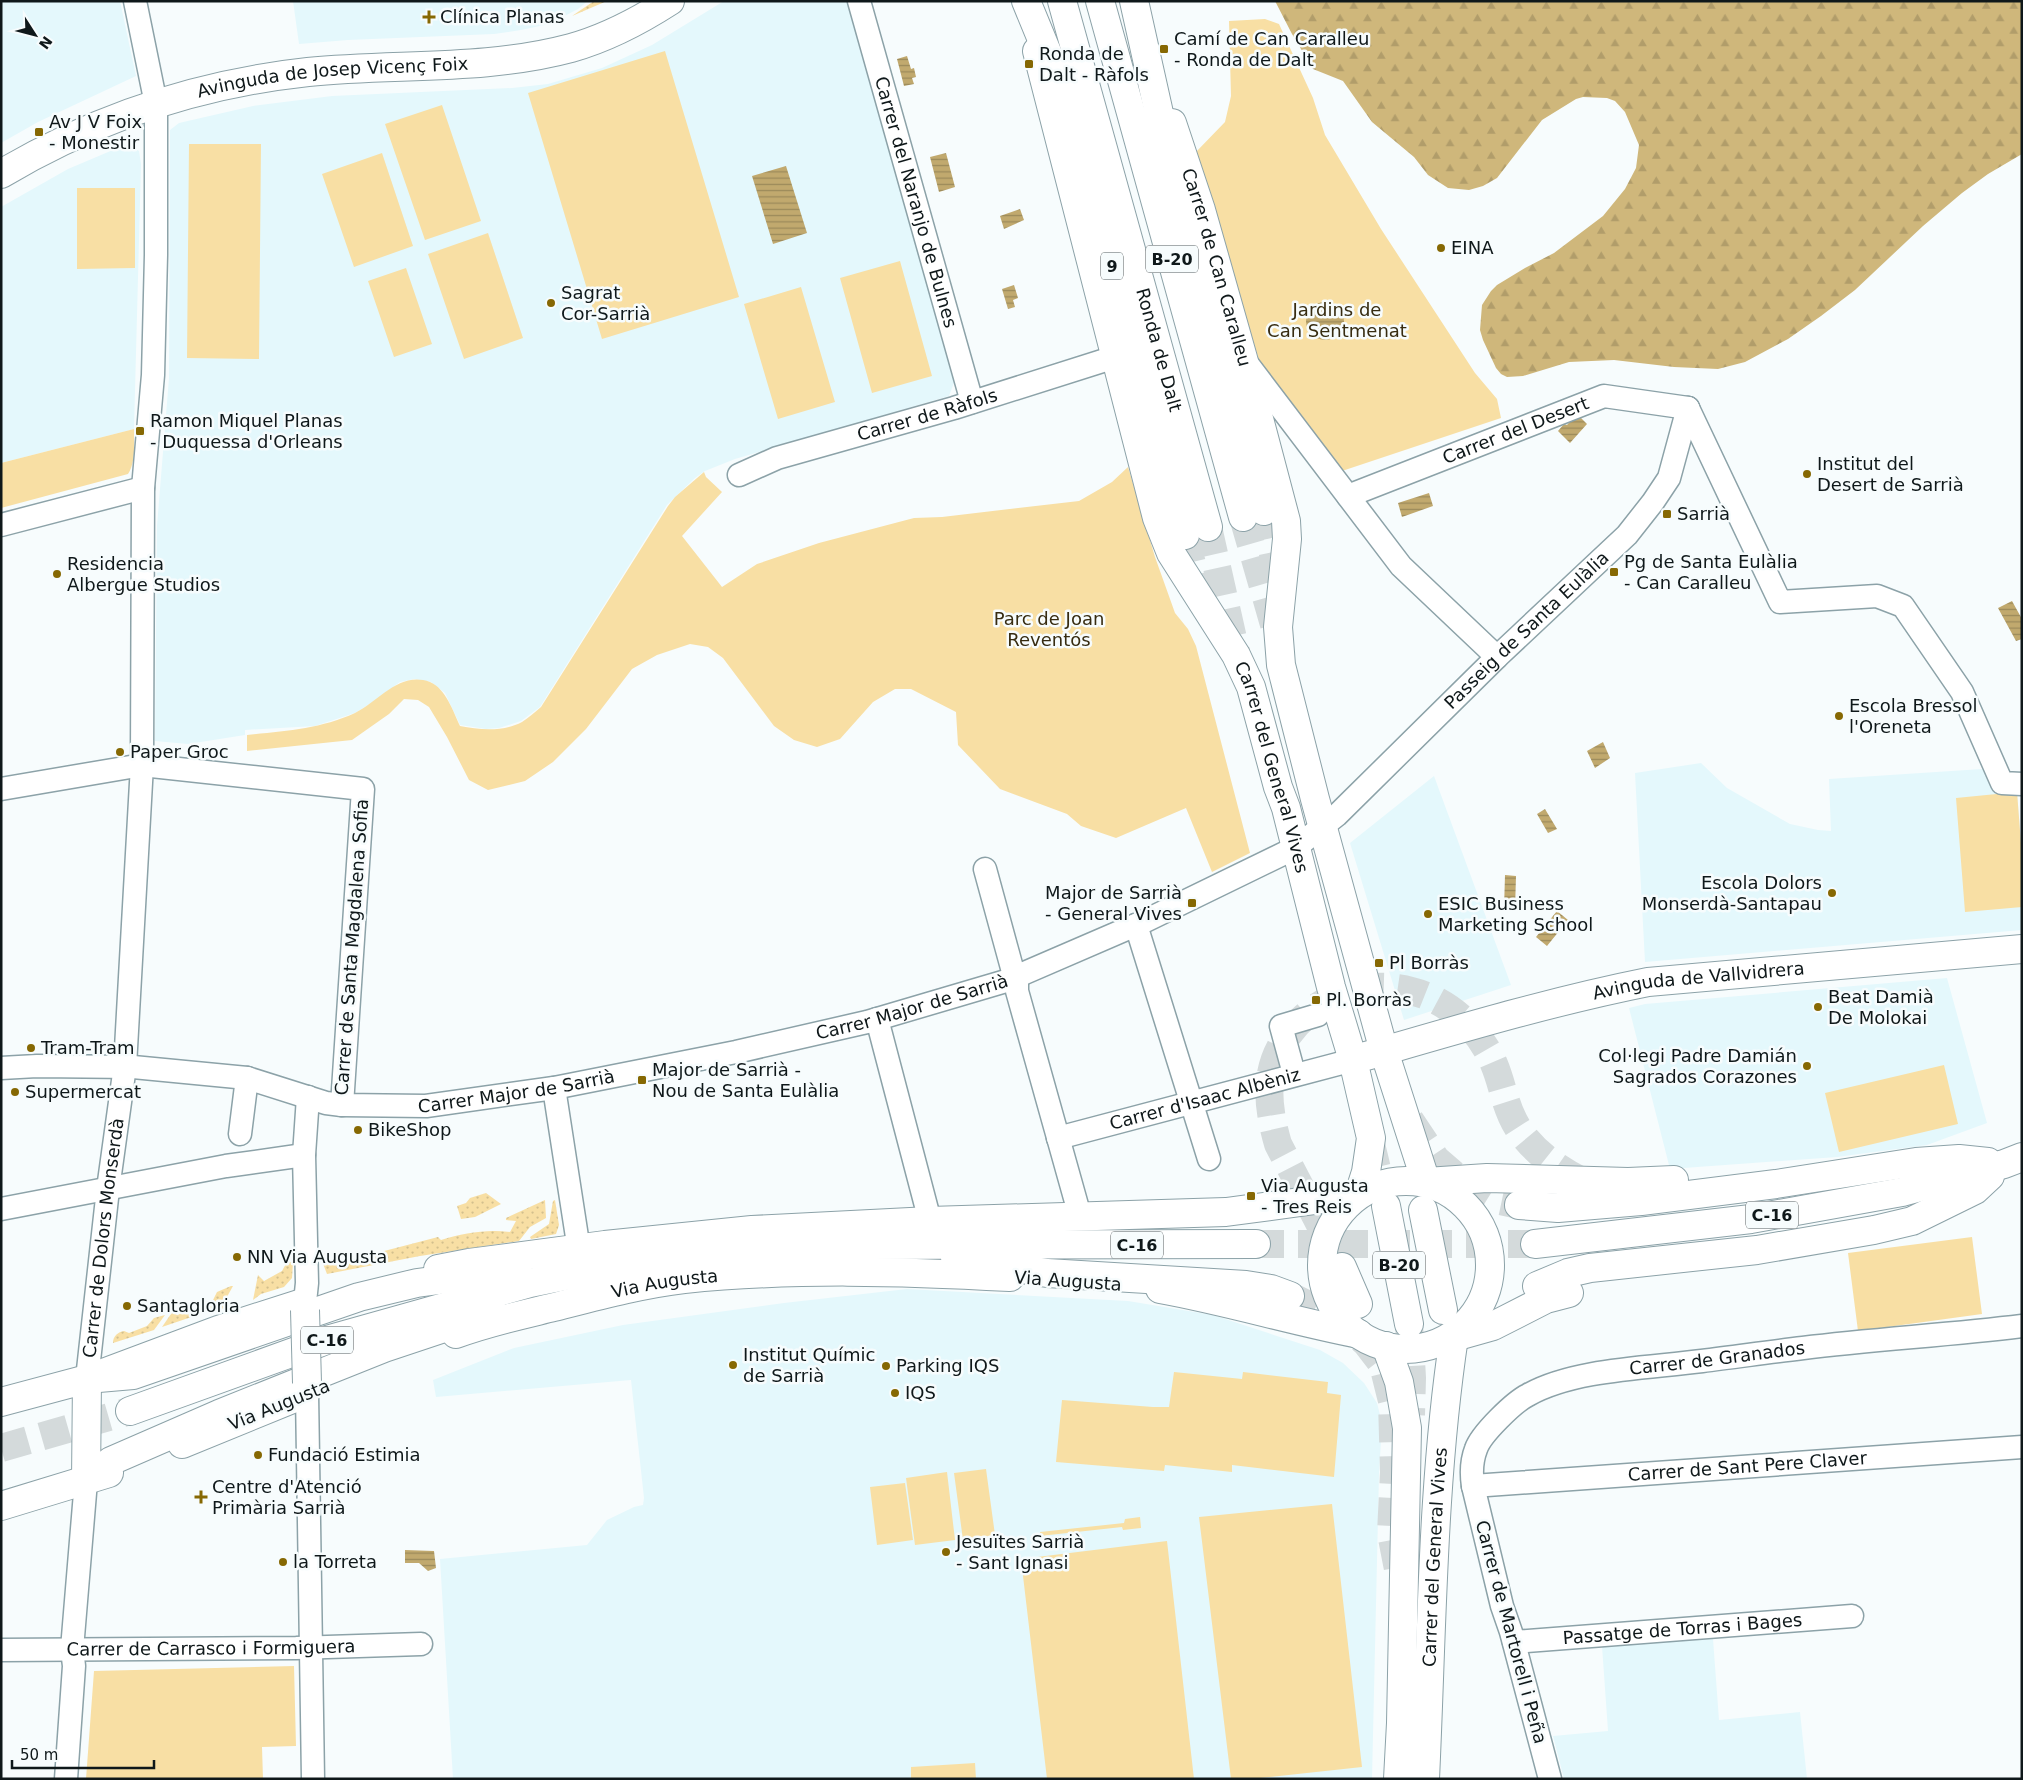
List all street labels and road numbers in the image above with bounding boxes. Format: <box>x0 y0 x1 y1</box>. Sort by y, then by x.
street label: Avinguda de Josep Vicenç Foix <box>195 53 469 102</box>
street label: Carrer del Naranjo de Bulnes <box>871 74 962 330</box>
street label: Carrer de Can Caralleu <box>1178 165 1256 368</box>
road number: B-20 <box>1146 245 1198 272</box>
road number: 9 <box>1101 252 1123 280</box>
street label: Ronda de Dalt <box>1132 285 1186 414</box>
street label: Carrer de Ràfols <box>855 384 1000 445</box>
street label: Carrer del Desert <box>1439 392 1592 468</box>
street label: Passeig de Santa Eulàlia <box>1440 547 1613 713</box>
street label: Carrer del General Vives <box>1230 658 1313 875</box>
street label: Carrer de Santa Magdalena Sofia <box>331 798 372 1096</box>
street label: Avinguda de Vallvidrera <box>1591 957 1805 1004</box>
street label: Carrer Major de Sarrià <box>814 970 1011 1043</box>
street label: Carrer d'Isaac Albèniz <box>1107 1063 1302 1134</box>
street label: Carrer Major de Sarrià <box>418 1065 616 1116</box>
street label: Carrer de Dolors Monserdà <box>78 1117 128 1359</box>
road number: C-16 <box>1746 1202 1798 1228</box>
road number: C-16 <box>1111 1232 1163 1258</box>
road number: B-20 <box>1373 1252 1425 1278</box>
street label: Via Augusta <box>609 1265 719 1302</box>
street label: Via Augusta <box>1014 1266 1122 1295</box>
road number: C-16 <box>301 1326 353 1354</box>
street label: Carrer de Granados <box>1628 1337 1806 1379</box>
street label: Via Augusta <box>225 1375 333 1434</box>
street label: Carrer del General Vives <box>1418 1446 1451 1667</box>
street label: Carrer de Sant Pere Claver <box>1627 1447 1868 1485</box>
street label: Carrer de Martorell i Peña <box>1472 1518 1551 1746</box>
street label: Passatge de Torras i Bages <box>1562 1609 1803 1648</box>
street label: Carrer de Carrasco i Formiguera <box>66 1635 356 1660</box>

